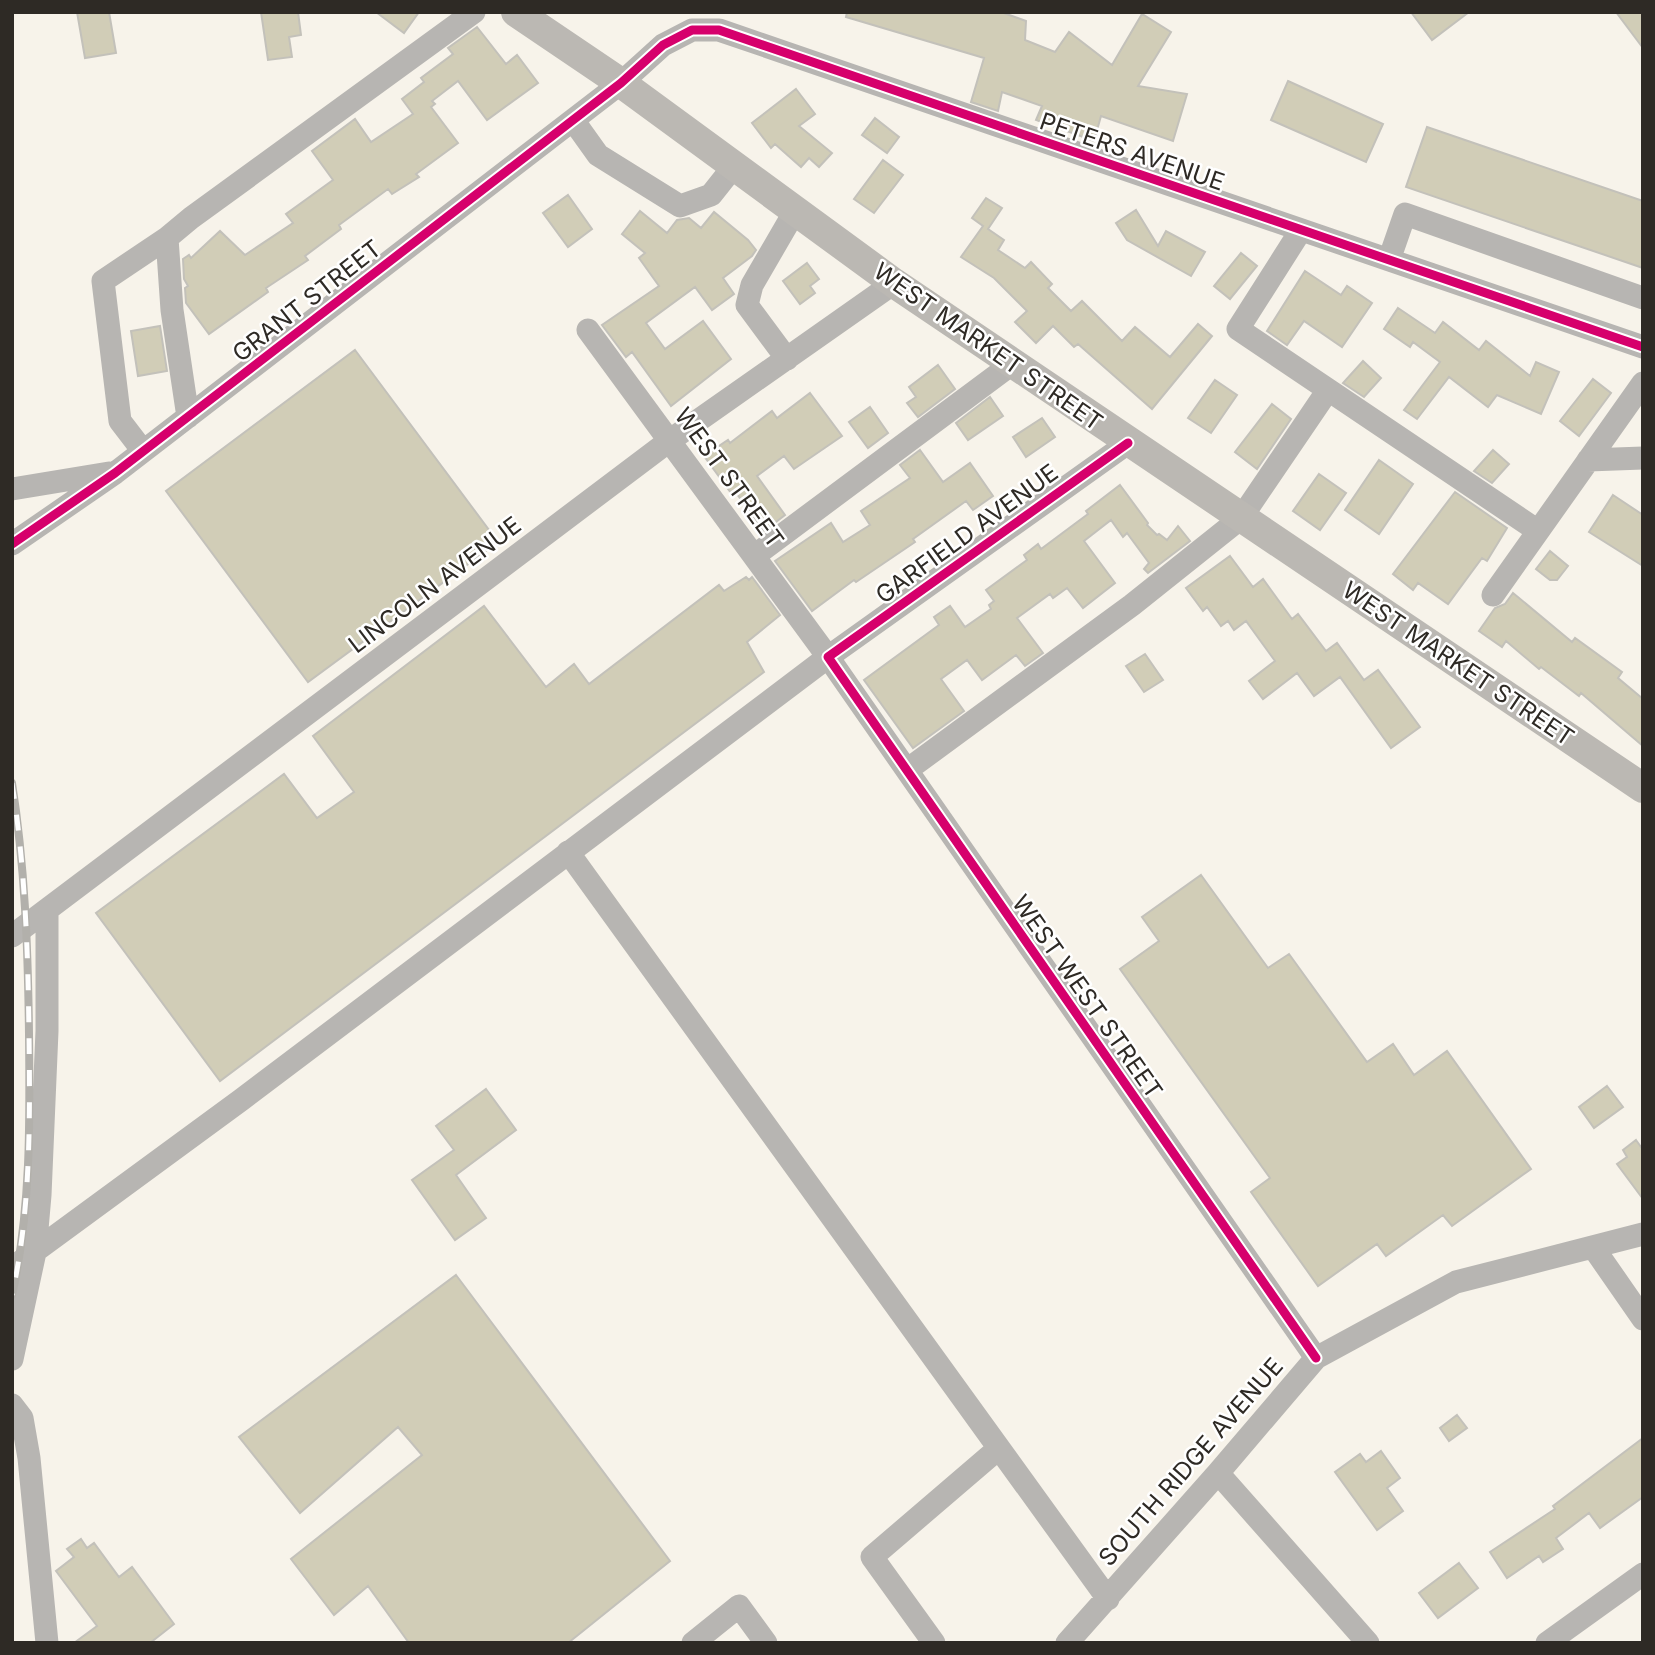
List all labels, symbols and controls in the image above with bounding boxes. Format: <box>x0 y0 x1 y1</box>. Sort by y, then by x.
street label: PETERS AVENUE <box>1036 106 1228 197</box>
street label: GRANT STREET <box>226 233 387 368</box>
street label: WEST MARKET STREET <box>868 256 1108 437</box>
street label: WEST STREET <box>669 402 790 554</box>
street label: GARFIELD AVENUE <box>870 458 1064 609</box>
street label: LINCOLN AVENUE <box>343 510 527 659</box>
street label: WEST MARKET STREET <box>1337 575 1579 752</box>
street label: WEST WEST STREET <box>1006 889 1169 1104</box>
street label: SOUTH RIDGE AVENUE <box>1092 1352 1289 1572</box>

